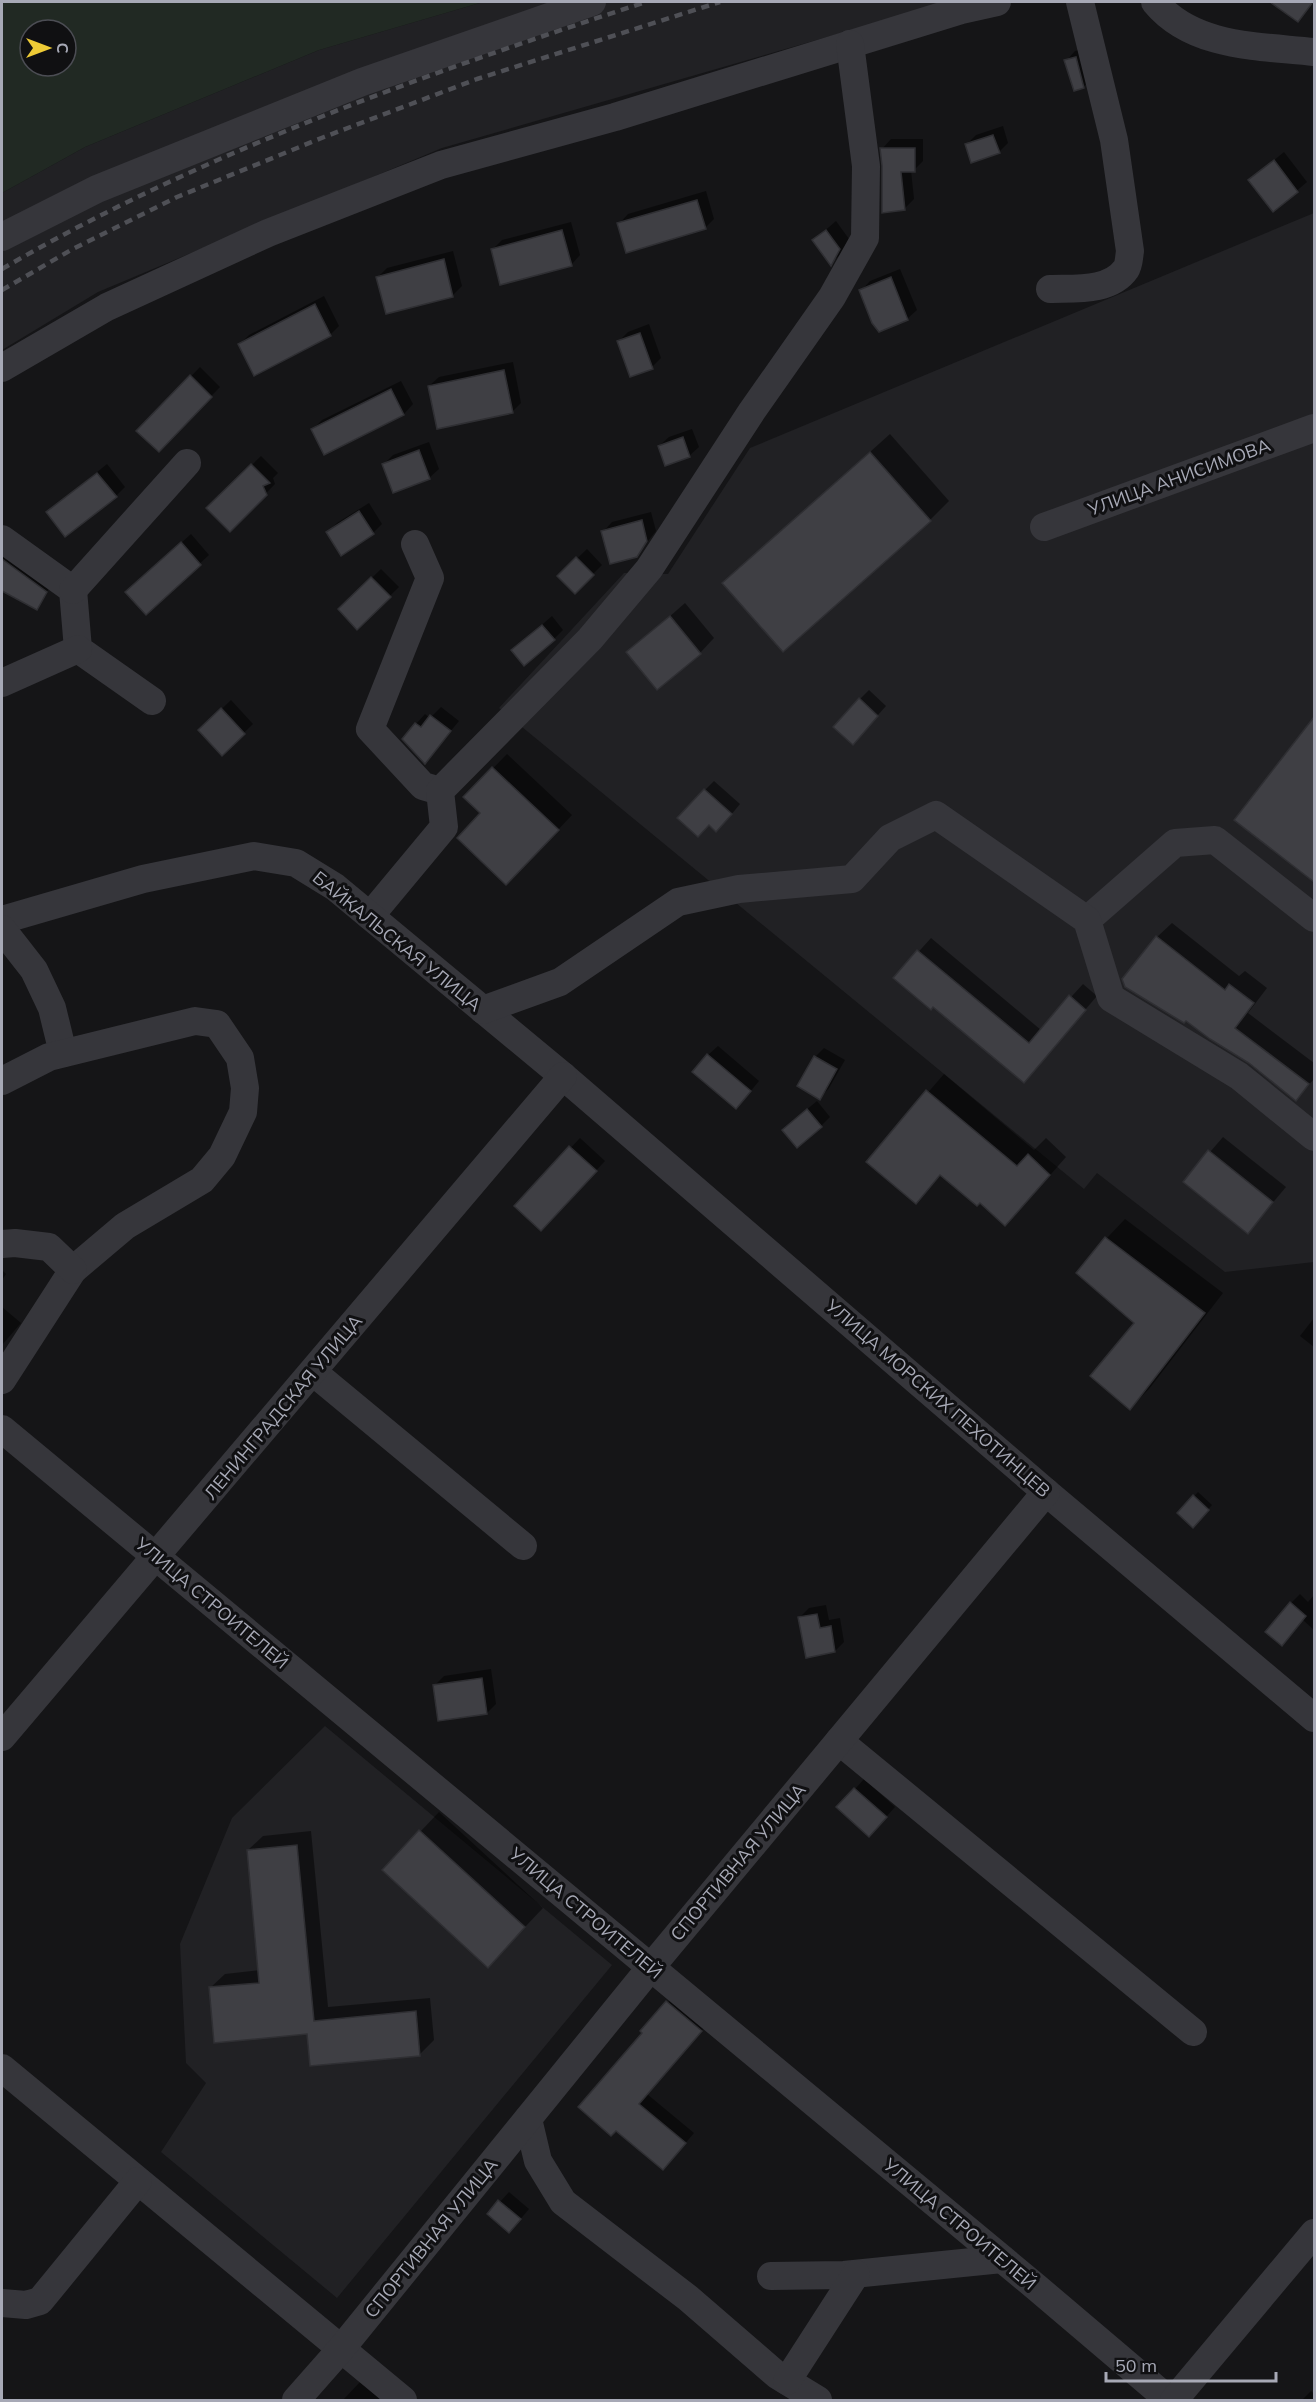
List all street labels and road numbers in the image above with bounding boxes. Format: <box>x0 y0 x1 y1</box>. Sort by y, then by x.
street label: УЛИЦА АНИСИМОВА <box>1084 433 1273 521</box>
street label: БАЙКАЛЬСКАЯ УЛИЦА <box>308 866 486 1016</box>
street label: УЛИЦА МОРСКИХ ПЕХОТИНЦЕВ <box>820 1293 1055 1502</box>
street label: ЛЕНИНГРАДСКАЯ УЛИЦА <box>199 1310 367 1504</box>
street label: УЛИЦА СТРОИТЕЛЕЙ <box>130 1532 293 1674</box>
street label: СПОРТИВНАЯ УЛИЦА <box>665 1778 811 1946</box>
street label: УЛИЦА СТРОИТЕЛЕЙ <box>504 1842 667 1984</box>
street label: УЛИЦА СТРОИТЕЛЕЙ <box>878 2153 1041 2295</box>
street label: СПОРТИВНАЯ УЛИЦА <box>360 2154 502 2322</box>

